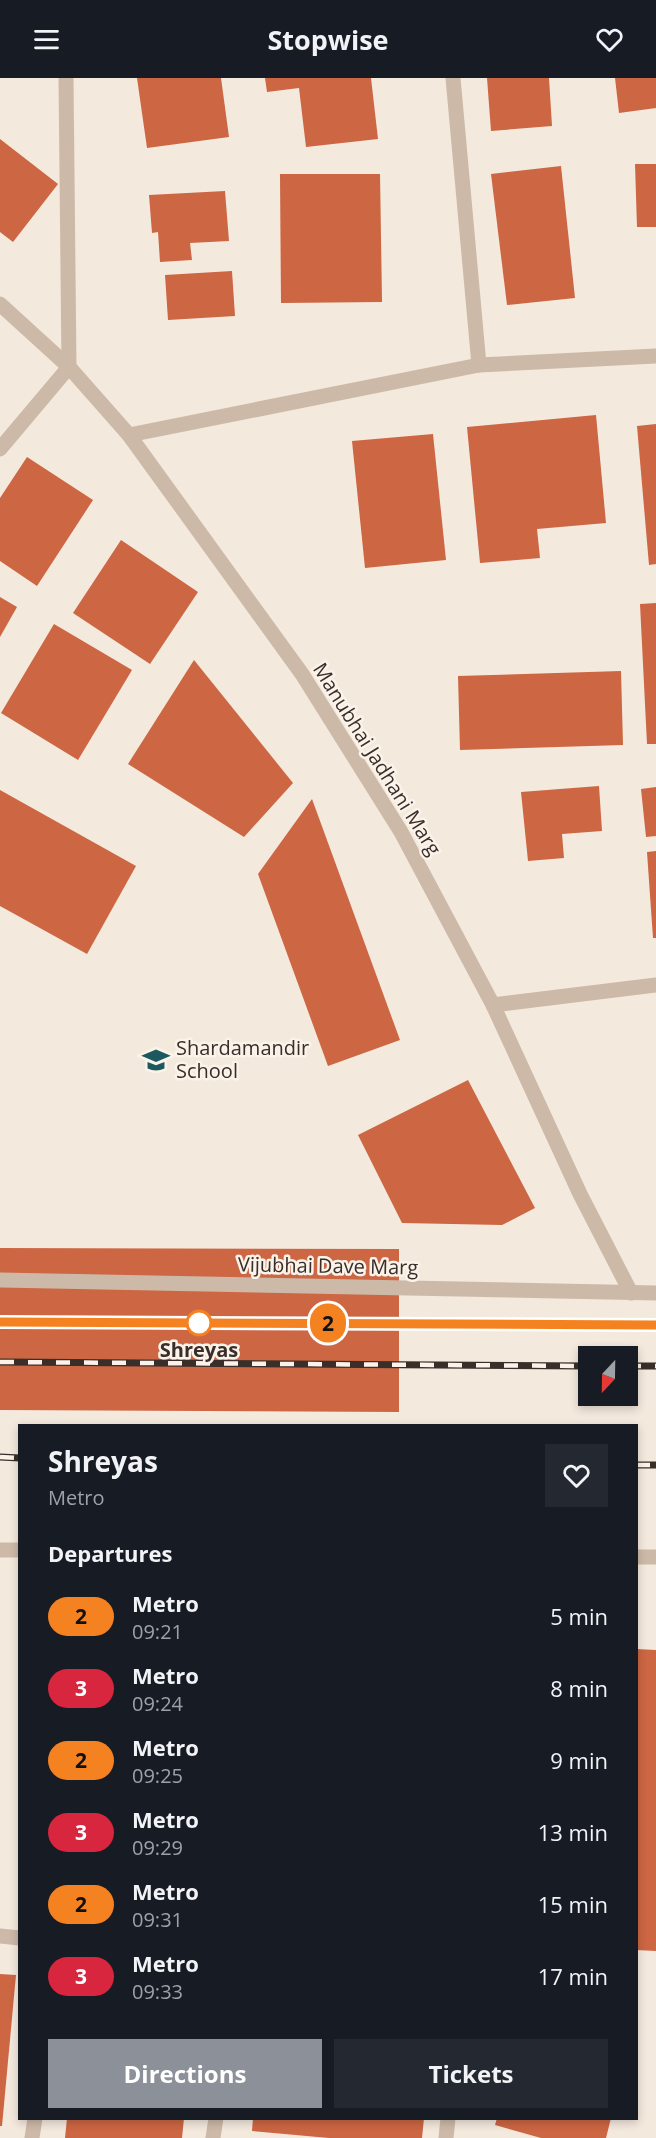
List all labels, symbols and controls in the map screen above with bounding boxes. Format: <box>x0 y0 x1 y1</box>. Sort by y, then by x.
text: Stopwise <box>267 21 389 58</box>
icon: menu <box>30 23 63 56</box>
icon: heart <box>593 23 626 56</box>
street label: Manubhai Jadhani Marg <box>307 657 448 860</box>
place label: Shardamandir School <box>176 1034 309 1084</box>
school or university icon: Shardamandir School <box>141 1045 171 1075</box>
street label: Vijubhai Dave Marg <box>238 1250 419 1281</box>
line badge: 2 <box>308 1304 348 1342</box>
text: 2 <box>322 1309 334 1337</box>
marker: Shreyas <box>186 1310 212 1336</box>
place label: Shreyas <box>160 1336 238 1363</box>
north arrow <box>578 1346 638 1406</box>
map controls <box>578 1346 638 1406</box>
text: Shreyas <box>48 1442 158 1480</box>
button: heart <box>545 1444 608 1507</box>
text: Metro <box>48 1484 105 1511</box>
text: Departures <box>48 1538 172 1568</box>
text: Metro <box>132 1588 199 1618</box>
text: 5 min <box>550 1601 608 1631</box>
text: 2 <box>75 1602 87 1630</box>
text: 09:21 <box>132 1618 183 1645</box>
text: Metro <box>132 1660 199 1690</box>
text: 8 min <box>550 1673 608 1703</box>
text: 3 <box>75 1674 87 1702</box>
text: 09:24 <box>132 1690 183 1717</box>
text: Metro <box>132 1732 199 1762</box>
text: 9 min <box>550 1745 608 1775</box>
text: 2 <box>75 1746 87 1774</box>
text: 09:25 <box>132 1762 183 1789</box>
text: Metro <box>132 1804 199 1834</box>
text: 13 min <box>538 1817 608 1847</box>
text: 3 <box>75 1818 87 1846</box>
text: 09:29 <box>132 1834 183 1861</box>
text: Metro <box>132 1876 199 1906</box>
text: 15 min <box>538 1889 608 1919</box>
text: 2 <box>75 1890 87 1918</box>
text: 09:31 <box>132 1906 183 1933</box>
text: Metro <box>132 1948 199 1978</box>
text: 17 min <box>538 1961 608 1991</box>
text: 3 <box>75 1962 87 1990</box>
text: 09:33 <box>132 1978 183 2005</box>
button: Directions <box>48 2039 322 2108</box>
button: Tickets <box>334 2039 608 2108</box>

